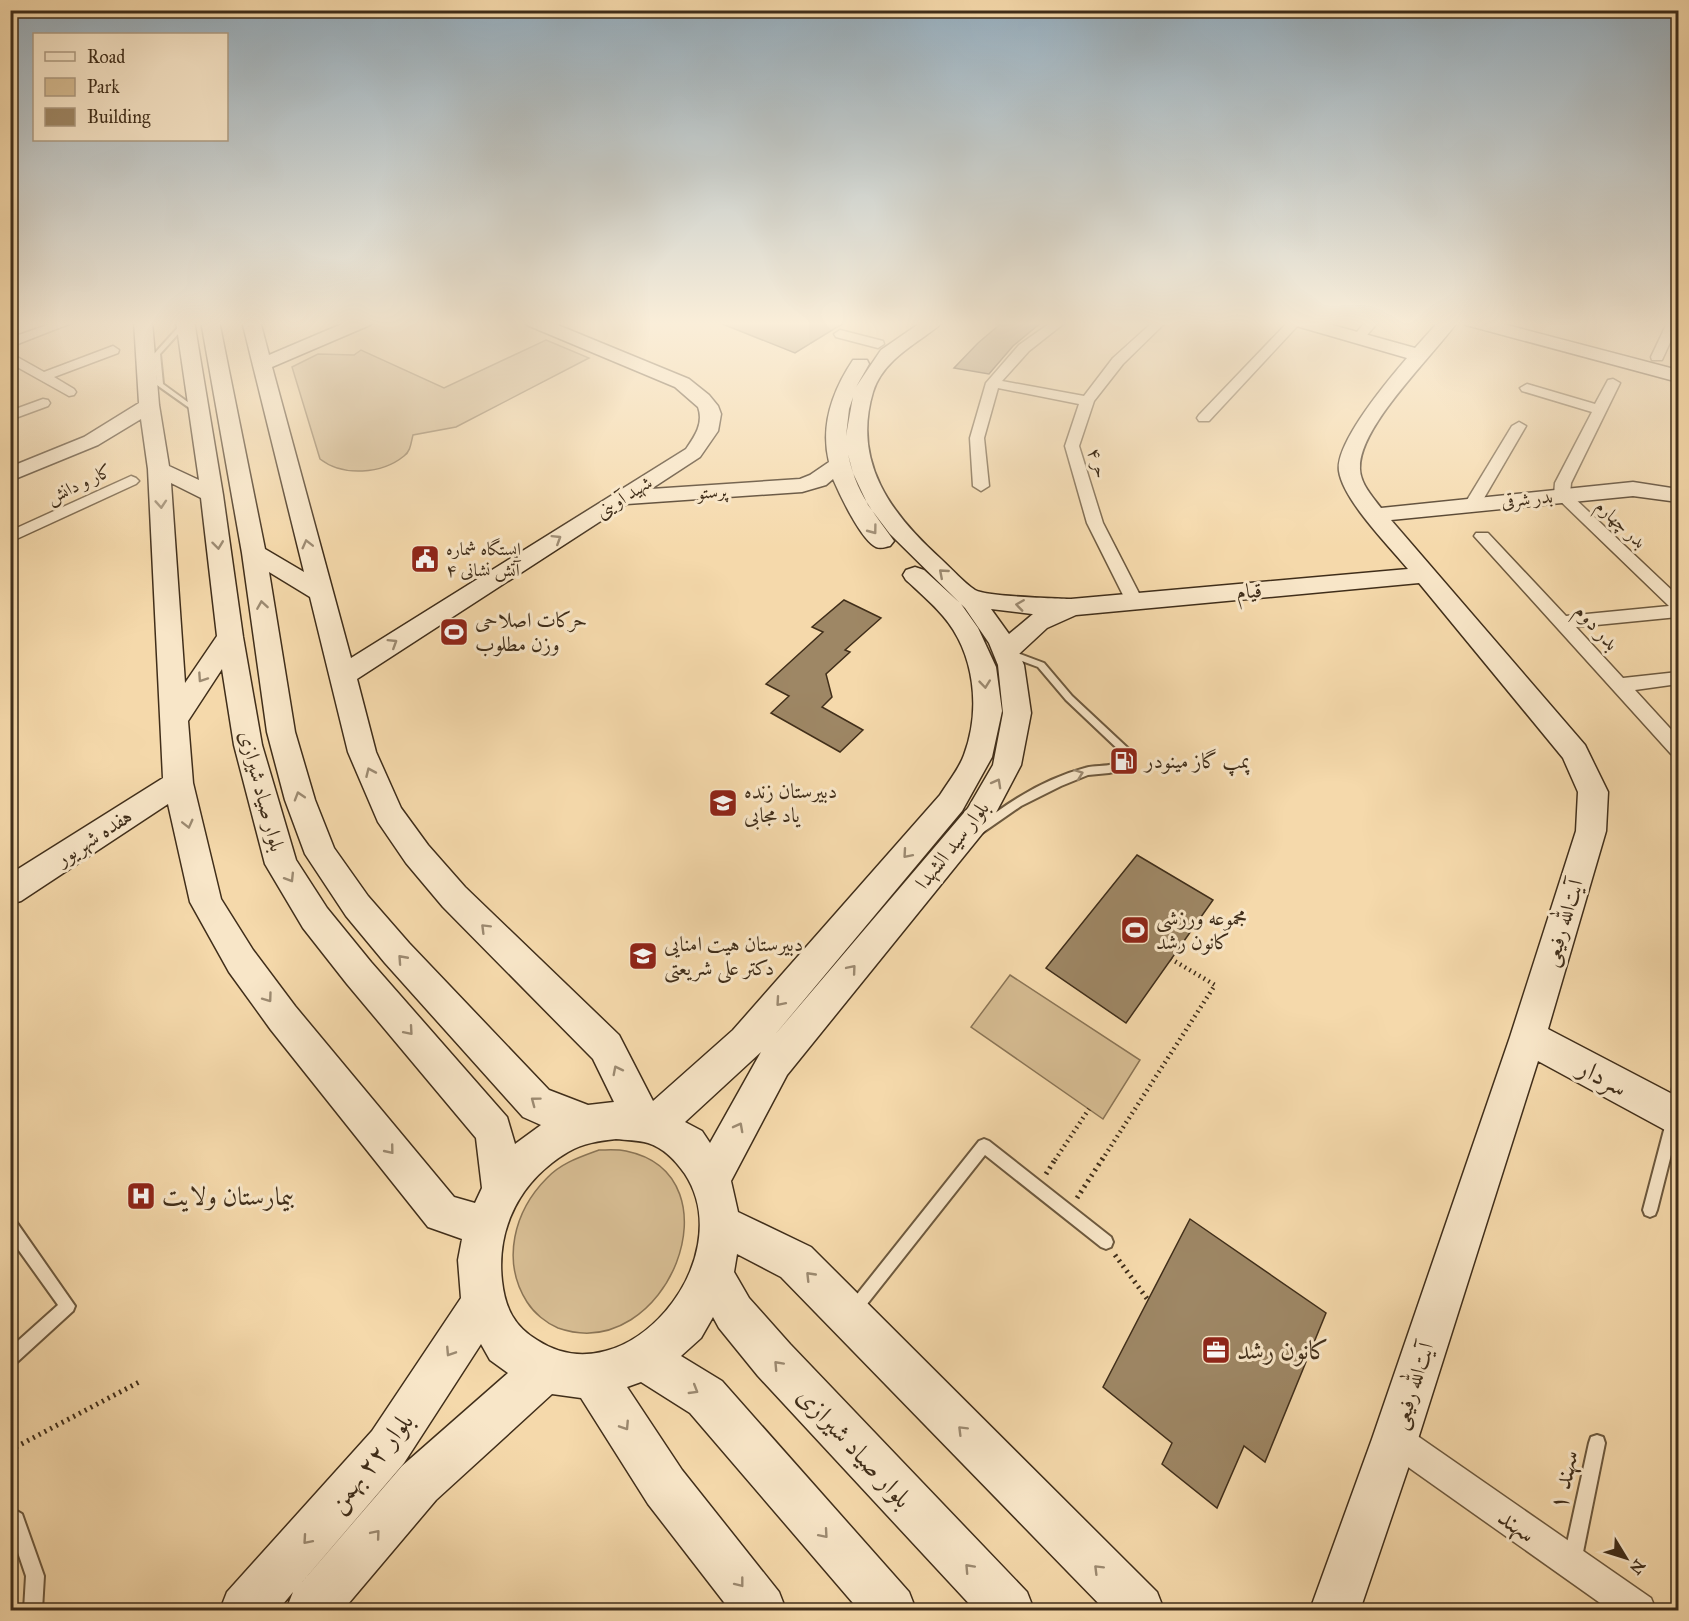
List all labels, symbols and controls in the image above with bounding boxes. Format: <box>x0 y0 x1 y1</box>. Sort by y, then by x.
legend <box>33 33 228 141</box>
text: Road <box>87 46 125 68</box>
text: Park <box>87 76 120 98</box>
text: Building <box>87 106 151 129</box>
street label: حر ۴ <box>1083 445 1113 481</box>
street label: کار و دانش <box>43 459 115 510</box>
street label: شهید آوینی <box>592 471 657 524</box>
street label: پرستو <box>695 480 729 504</box>
street label: بدر شرقی <box>1500 485 1554 514</box>
street label: بدر چهارم <box>1588 495 1651 557</box>
one-way arrow <box>154 500 167 509</box>
one-way arrow <box>866 524 877 535</box>
one-way arrow <box>551 535 562 546</box>
place label: ایستگاه شماره ۴ آتش نشانی <box>446 537 522 582</box>
one-way arrow <box>302 539 315 549</box>
one-way arrow <box>211 540 224 549</box>
public building icon: ایستگاه شماره ۴ آتش نشانی <box>409 543 441 575</box>
one-way arrow <box>939 570 950 581</box>
street label: قیام <box>1235 577 1263 610</box>
street label: بدر دوم <box>1565 598 1625 659</box>
one-way arrow <box>1016 599 1025 611</box>
one-way arrow <box>256 600 269 610</box>
place label: حرکات اصلاحی وزن مطلوب <box>475 607 587 657</box>
sports icon: حرکات اصلاحی وزن مطلوب <box>438 616 470 648</box>
one-way arrow <box>387 639 397 651</box>
one-way arrow <box>198 672 210 682</box>
one-way arrow <box>978 680 991 689</box>
street label: بلوار صیاد شیرازی <box>233 728 291 854</box>
fuel station icon: پمپ گاز مینودر <box>1108 745 1140 777</box>
place label: پمپ گاز مینودر <box>1143 748 1250 777</box>
one-way arrow <box>366 767 378 778</box>
one-way arrow <box>1074 769 1084 782</box>
place label: دبیرستان زنده یاد مجابی <box>744 778 837 830</box>
one-way arrow <box>990 778 1001 789</box>
school or university icon: دبیرستان زنده یاد مجابی <box>707 787 739 819</box>
one-way arrow <box>294 791 306 802</box>
street label: بلوار سید الشهدا <box>909 796 995 895</box>
street label: هفده شهریور <box>49 803 138 873</box>
one-way arrow <box>181 818 194 828</box>
one-way arrow <box>903 847 914 858</box>
one-way arrow <box>283 871 294 882</box>
street label: آیت‌الله رفیعی <box>1534 873 1590 970</box>
place label: مجموعه ورزشی کانون رشد <box>1156 905 1247 955</box>
sports icon: مجموعه ورزشی کانون رشد <box>1119 914 1151 946</box>
one-way arrow <box>481 924 491 935</box>
place label: دبیرستان هیت امنایی دکتر علی شریعتی <box>664 931 803 984</box>
school or university icon: دبیرستان هیت امنایی دکتر علی شریعتی <box>627 940 659 972</box>
one-way arrow <box>398 955 409 966</box>
one-way arrow <box>845 965 856 976</box>
one-way arrow <box>261 991 272 1002</box>
one-way arrow <box>776 995 787 1006</box>
one-way arrow <box>402 1024 413 1035</box>
street label: سردار <box>1570 1049 1633 1104</box>
one-way arrow <box>613 1065 624 1076</box>
one-way arrow <box>531 1097 542 1108</box>
one-way arrow <box>732 1123 743 1134</box>
one-way arrow <box>383 1143 394 1154</box>
hospital icon: بیمارستان ولایت <box>125 1180 157 1212</box>
place label: بیمارستان ولایت <box>162 1180 294 1213</box>
one-way arrow <box>807 1272 818 1283</box>
office icon: کانون رشد <box>1200 1334 1232 1366</box>
place label: کانون رشد <box>1237 1334 1329 1367</box>
street label: آیت‌الله رفیعی <box>1383 1336 1441 1433</box>
one-way arrow <box>446 1346 458 1356</box>
one-way arrow <box>774 1361 785 1371</box>
street label: بلوار صیاد شیرازی <box>791 1380 919 1514</box>
one-way arrow <box>688 1382 698 1394</box>
street label: بلوار ۲۲ بهمن <box>320 1406 422 1520</box>
one-way arrow <box>618 1420 630 1430</box>
one-way arrow <box>958 1426 969 1437</box>
street label: سهند ۱ <box>1541 1447 1586 1513</box>
street label: سهند <box>1491 1501 1542 1550</box>
one-way arrow <box>817 1527 828 1538</box>
north arrow <box>1596 1528 1656 1588</box>
one-way arrow <box>368 1530 379 1541</box>
one-way arrow <box>303 1533 314 1544</box>
text: N <box>1626 1556 1649 1578</box>
one-way arrow <box>965 1564 976 1575</box>
one-way arrow <box>1095 1565 1106 1576</box>
one-way arrow <box>733 1577 744 1588</box>

